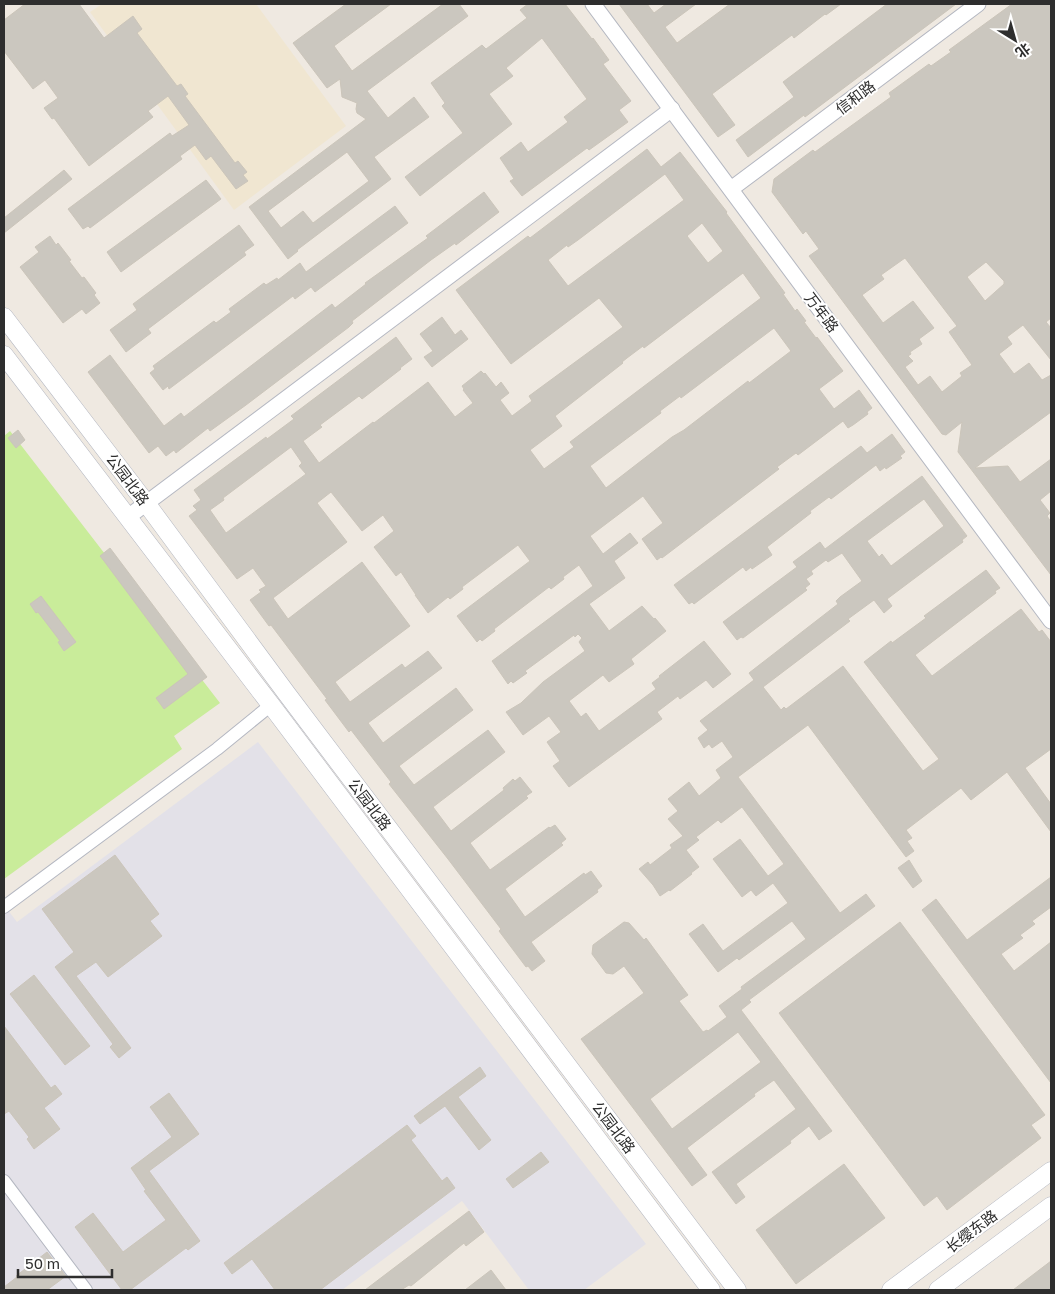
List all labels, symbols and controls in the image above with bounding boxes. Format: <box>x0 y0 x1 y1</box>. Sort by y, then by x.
north arrow <box>990 15 1040 65</box>
text: 北 <box>1012 40 1034 62</box>
street label: 信和路 <box>832 76 878 118</box>
street label: 万年路 <box>801 289 843 335</box>
street label: 公园北路 <box>103 450 153 508</box>
street label: 公园北路 <box>345 775 395 833</box>
street label: 公园北路 <box>589 1098 639 1156</box>
street label: 长缨东路 <box>942 1206 1000 1256</box>
scale bar <box>18 1246 111 1278</box>
text: 50 m <box>25 1254 60 1272</box>

